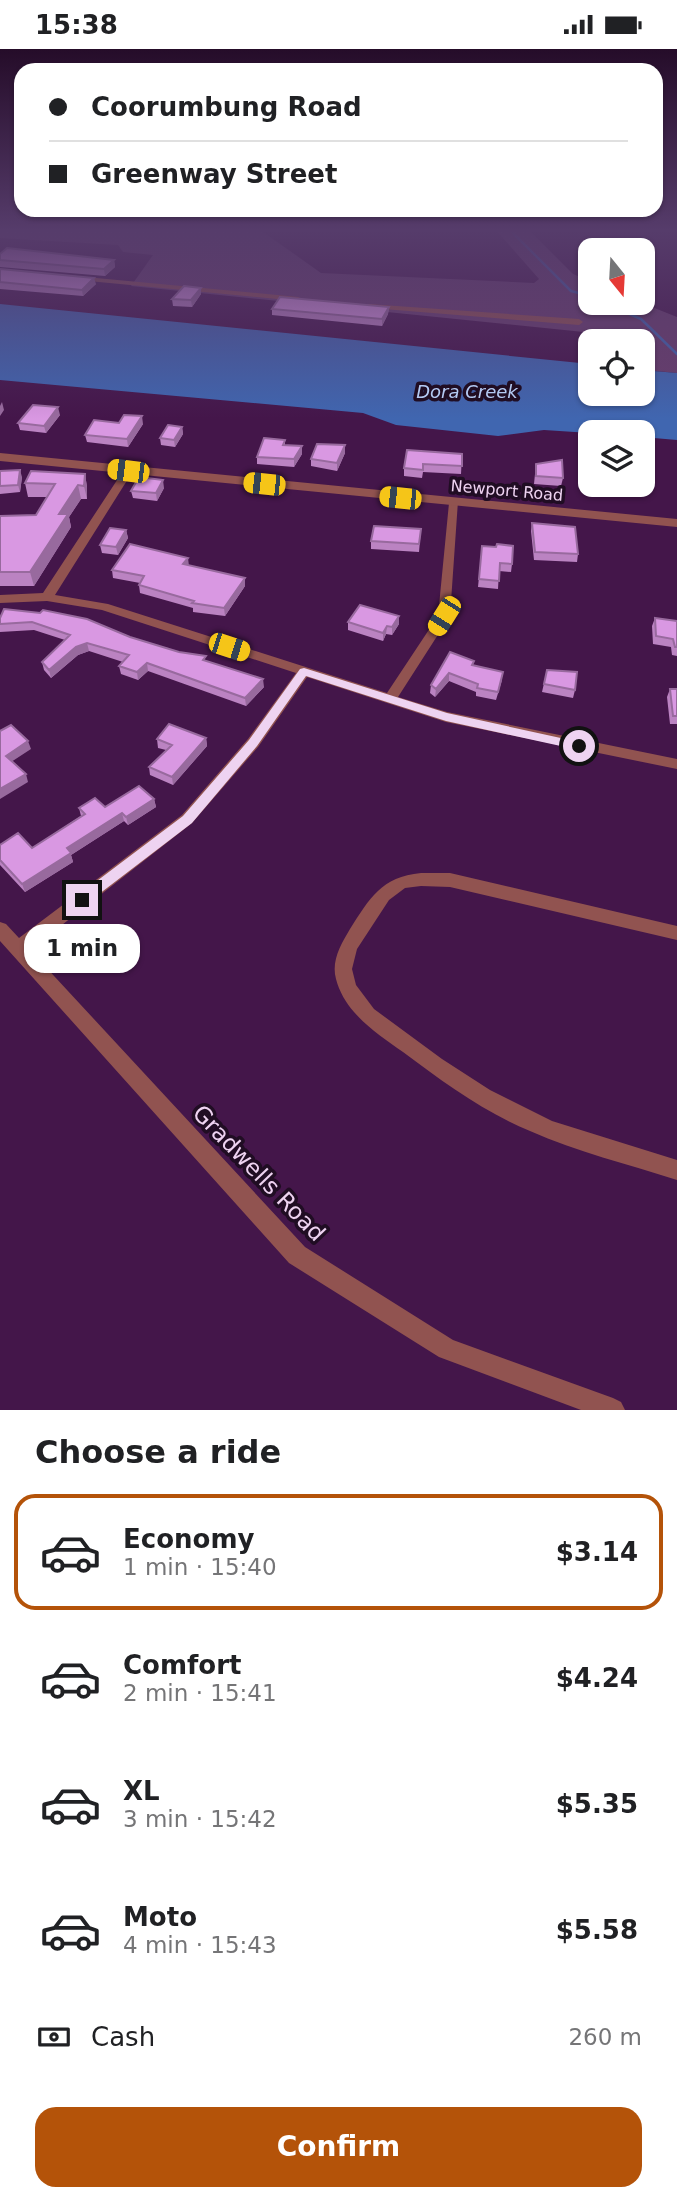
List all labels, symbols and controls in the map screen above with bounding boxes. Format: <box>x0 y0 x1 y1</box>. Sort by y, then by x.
text: 15:38 <box>35 10 118 40</box>
text: Coorumbung Road <box>91 92 362 122</box>
text: Greenway Street <box>91 159 337 189</box>
north arrow <box>578 238 654 315</box>
map controls <box>578 238 655 497</box>
button: locate <box>578 329 655 406</box>
water label: Dora Creek <box>416 381 519 402</box>
button: layers <box>578 420 655 497</box>
car <box>106 458 151 484</box>
car <box>243 471 286 497</box>
street label: Newport Road <box>450 476 564 505</box>
car <box>379 485 422 511</box>
car <box>424 593 465 639</box>
car <box>206 631 253 663</box>
route start <box>563 730 595 762</box>
route end <box>66 884 98 916</box>
callout: 1 min <box>24 925 140 973</box>
text: 1 min <box>46 935 118 961</box>
street label: Gradwells Road <box>188 1100 330 1246</box>
text: Choose a ride <box>35 1433 281 1471</box>
icon: car <box>39 1521 102 1584</box>
text: Economy <box>123 1524 254 1554</box>
text: $3.14 <box>556 1537 638 1567</box>
text: 1 min · 15:40 <box>123 1554 277 1580</box>
icon: car <box>39 1647 102 1710</box>
text: Comfort <box>123 1650 241 1680</box>
text: $4.24 <box>556 1663 638 1693</box>
text: 2 min · 15:41 <box>123 1680 277 1706</box>
icon: car <box>39 1773 102 1836</box>
text: XL <box>123 1776 160 1806</box>
text: $5.35 <box>556 1789 638 1819</box>
text: 3 min · 15:42 <box>123 1806 277 1832</box>
icon: car <box>39 1899 102 1962</box>
text: Moto <box>123 1902 197 1932</box>
text: $5.58 <box>556 1915 638 1945</box>
text: 4 min · 15:43 <box>123 1932 277 1958</box>
icon: cash <box>35 2018 73 2056</box>
text: Cash <box>91 2022 155 2052</box>
text: 260 m <box>568 2024 642 2050</box>
button: Confirm <box>35 2107 642 2187</box>

